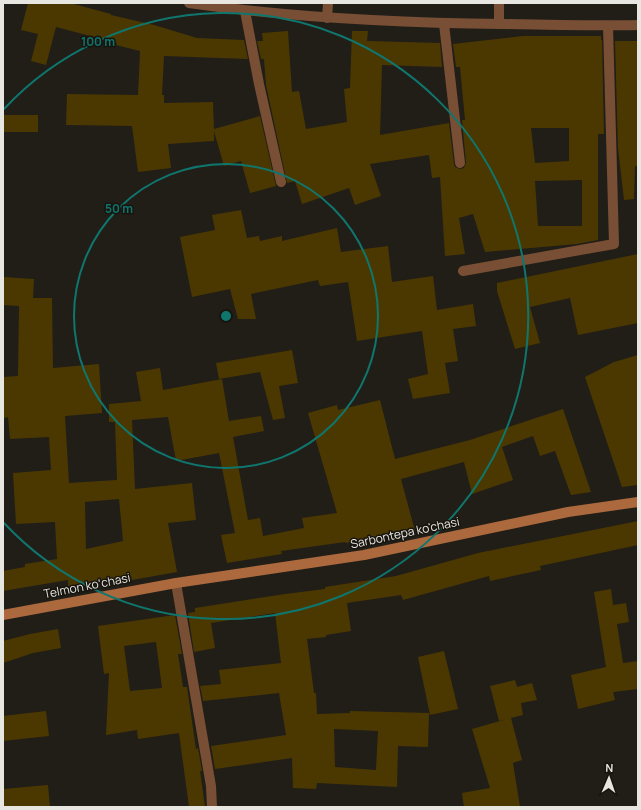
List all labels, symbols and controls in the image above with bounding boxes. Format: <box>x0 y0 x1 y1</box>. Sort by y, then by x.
text: 100 m <box>81 33 115 50</box>
text: 50 m <box>105 200 133 217</box>
centre of rings <box>219 309 233 323</box>
street label: Sarbontepa ko'chasi <box>349 513 461 552</box>
street label: Telmon koʻchasi <box>42 569 132 602</box>
north arrow <box>589 758 629 798</box>
text: N <box>605 760 614 775</box>

